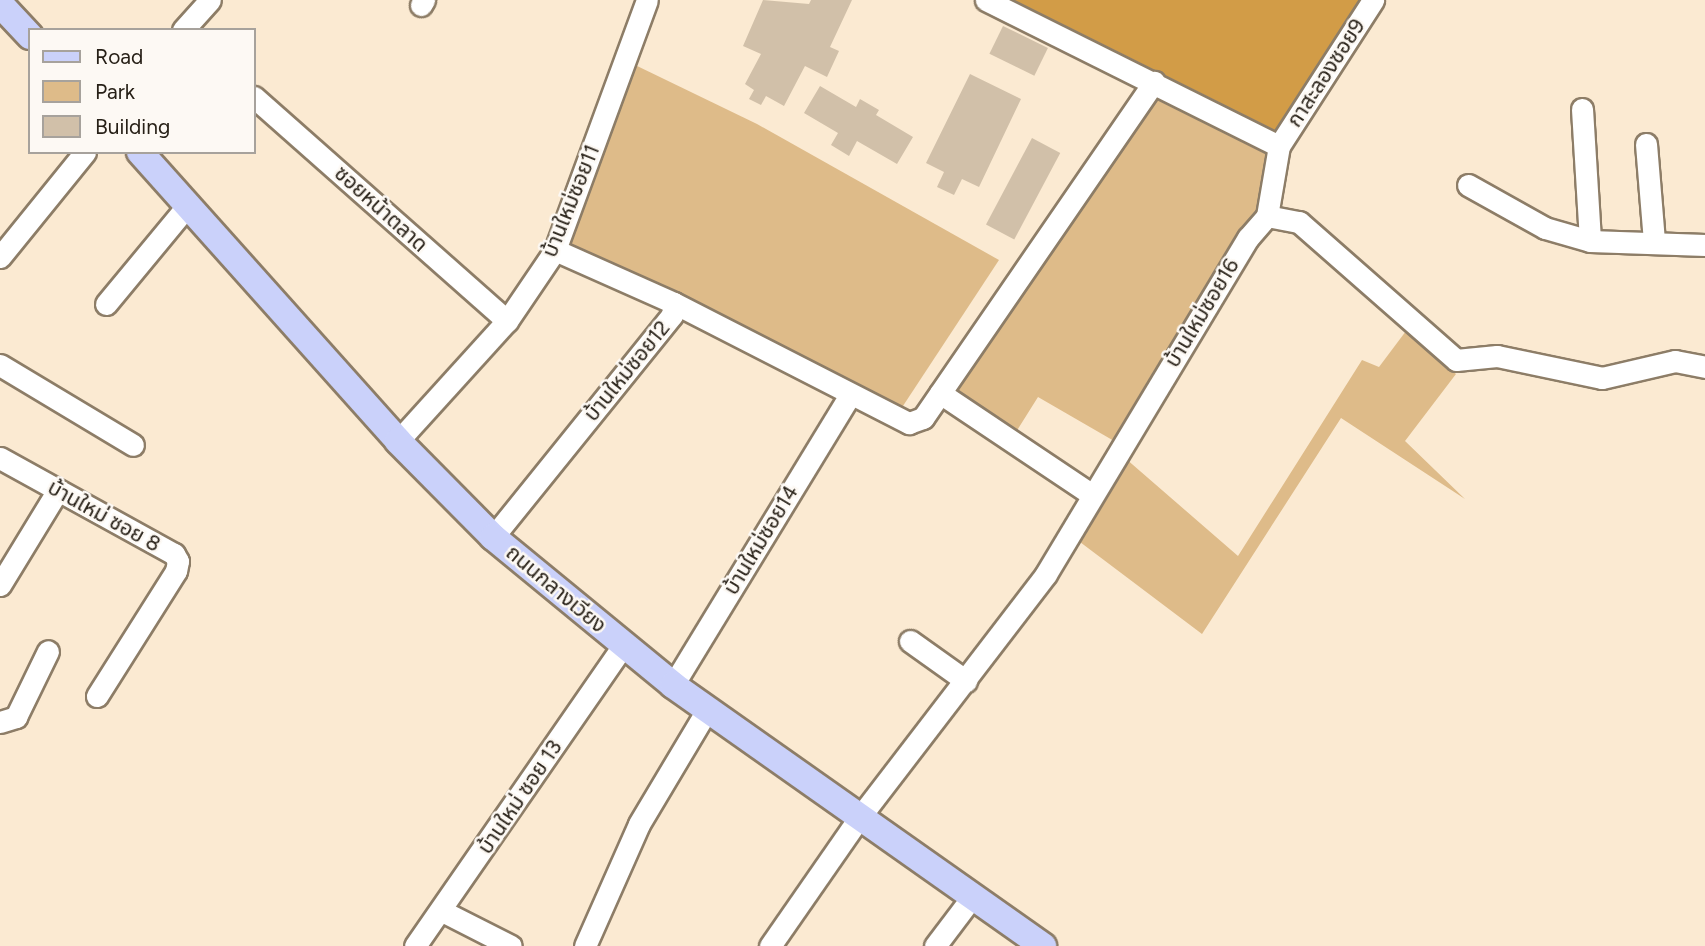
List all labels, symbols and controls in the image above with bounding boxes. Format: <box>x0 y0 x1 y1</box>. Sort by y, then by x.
street label: กาสะลองซอย9 <box>1282 14 1370 132</box>
legend <box>28 28 256 154</box>
text: Road <box>95 44 143 69</box>
text: Park <box>95 79 135 104</box>
text: Building <box>95 114 170 139</box>
street label: บ้านใหม่ซอย11 <box>537 141 605 261</box>
street label: ซอยหน้าตลาด <box>329 161 433 257</box>
street label: บ้านใหม่ซอย16 <box>1160 254 1244 372</box>
street label: บ้านใหม่ซอย12 <box>579 316 675 426</box>
street label: บ้านใหม่ ซอย 8 <box>43 475 165 557</box>
street label: บ้านใหม่ซอย14 <box>718 481 804 599</box>
street label: ถนนกลางเวียง <box>501 540 611 638</box>
street label: บ้านใหม่ ซอย 13 <box>473 735 567 859</box>

